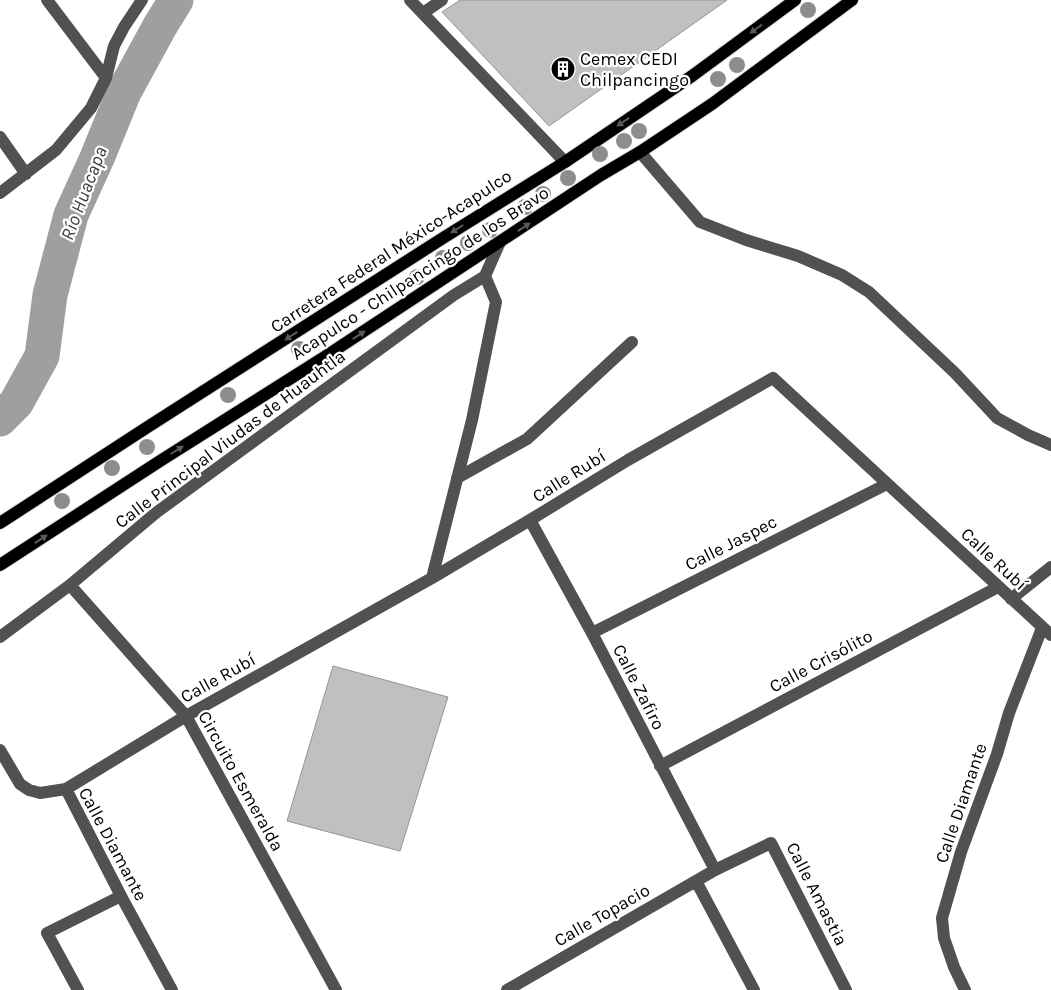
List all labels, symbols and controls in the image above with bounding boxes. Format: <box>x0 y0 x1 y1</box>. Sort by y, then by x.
one-way arrow <box>749 24 763 34</box>
place label: Cemex CEDI Chilpancingo <box>580 48 689 91</box>
building icon: Cemex CEDI Chilpancingo <box>550 56 576 82</box>
one-way arrow <box>616 117 630 127</box>
water label: Río Huacapa <box>56 143 112 243</box>
street label: Carretera Federal México-Acapulco <box>266 165 516 337</box>
street label: Acapulco - Chilpancingo de los Bravo <box>287 181 553 365</box>
one-way arrow <box>517 222 531 232</box>
one-way arrow <box>451 225 464 234</box>
one-way arrow <box>352 330 365 340</box>
one-way arrow <box>285 331 298 341</box>
street label: Calle Principal Viudas de Huauhtla <box>110 345 350 533</box>
street label: Calle Rubí <box>528 444 610 507</box>
one-way arrow <box>171 445 184 455</box>
street label: Calle Jaspec <box>681 510 781 576</box>
street label: Calle Rubí <box>956 523 1032 596</box>
one-way arrow <box>34 534 48 543</box>
street label: Calle Crisólito <box>766 625 876 697</box>
street label: Calle Zafiro <box>608 641 670 733</box>
street label: Calle Rubí <box>177 648 260 708</box>
street label: Circuito Esmeralda <box>193 707 289 855</box>
street label: Calle Diamante <box>930 740 992 866</box>
street label: Calle Diamante <box>74 784 152 904</box>
street label: Calle Amastia <box>782 839 852 949</box>
street label: Calle Topacio <box>550 879 654 951</box>

